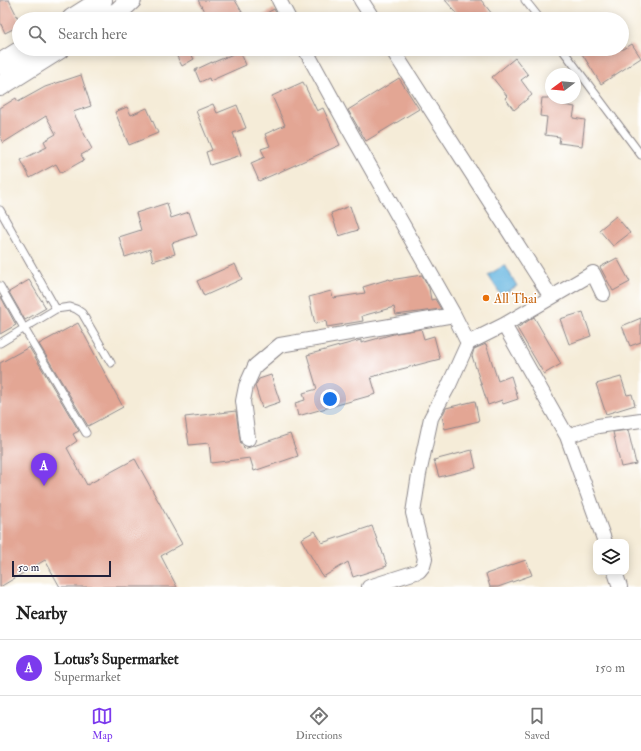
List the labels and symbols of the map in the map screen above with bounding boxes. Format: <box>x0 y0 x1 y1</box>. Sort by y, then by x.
north arrow <box>545 68 581 104</box>
place label: All Thai <box>493 291 537 307</box>
marker: All Thai <box>481 293 491 303</box>
your location <box>320 389 340 409</box>
pin: A <box>31 453 57 486</box>
scale bar <box>12 559 111 578</box>

